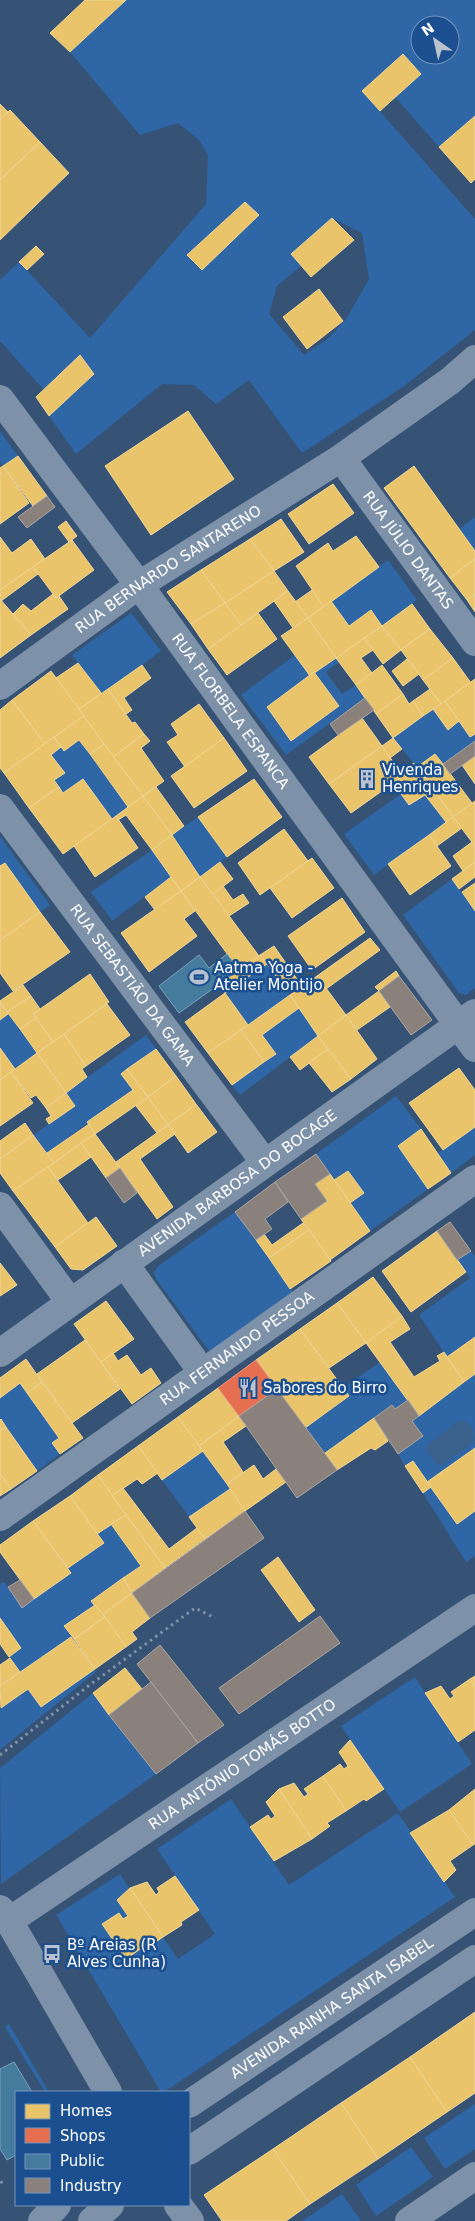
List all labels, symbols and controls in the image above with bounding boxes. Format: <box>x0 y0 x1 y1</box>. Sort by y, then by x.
north arrow <box>410 15 460 65</box>
text: N <box>418 19 437 39</box>
street label: RUA JÚLIO DANTAS <box>359 488 457 613</box>
street label: RUA BERNARDO SANTARENO <box>72 501 265 637</box>
street label: RUA FLORBELA ESPANCA <box>168 630 293 793</box>
place label: Vivenda Henriques <box>382 761 459 796</box>
building icon: Vivenda Henriques <box>356 768 378 790</box>
street label: RUA SEBASTIÃO DA GAMA <box>66 901 199 1070</box>
place label: Aatma Yoga - Atelier Montijo <box>214 959 323 994</box>
sports icon: Aatma Yoga - Atelier Montijo <box>188 966 210 988</box>
street label: AVENIDA BARBOSA DO BOCAGE <box>134 1106 340 1260</box>
street label: RUA FERNANDO PESSOA <box>156 1287 318 1409</box>
restaurant icon: Sabores do Birro <box>237 1377 259 1399</box>
place label: Sabores do Birro <box>263 1379 387 1397</box>
street label: RUA ANTÓNIO TOMÁS BOTTO <box>145 1695 339 1834</box>
street label: AVENIDA RAINHA SANTA ISABEL <box>227 1933 437 2083</box>
place label: Bº Areias (R Alves Cunha) <box>67 1936 166 1971</box>
bus stop icon: Bº Areias (R Alves Cunha) <box>41 1943 63 1965</box>
legend <box>15 2091 190 2206</box>
text: Homes <box>60 2102 112 2120</box>
text: Shops <box>60 2127 106 2145</box>
text: Public <box>60 2152 104 2170</box>
text: Industry <box>60 2177 122 2195</box>

